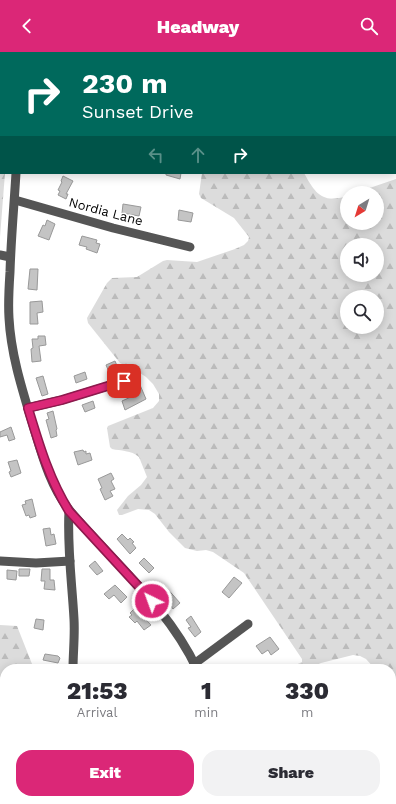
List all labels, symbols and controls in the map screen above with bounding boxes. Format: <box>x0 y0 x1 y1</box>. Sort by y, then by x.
icon: back <box>16 15 38 37</box>
icon: search <box>358 15 380 37</box>
text: Headway <box>157 16 239 37</box>
text: 230 m <box>82 67 168 100</box>
icon: right <box>16 68 68 120</box>
text: Sunset Drive <box>82 101 194 122</box>
icon: left <box>145 144 167 166</box>
icon: ahead <box>187 144 209 166</box>
icon: right <box>229 144 251 166</box>
north arrow <box>340 186 384 230</box>
map controls <box>340 186 384 334</box>
street label: Nordia Lane <box>67 194 145 229</box>
button: sound <box>340 238 384 282</box>
button: search <box>340 290 384 334</box>
pin <box>107 364 141 398</box>
icon: arrive <box>113 370 135 392</box>
position arrow <box>131 580 173 622</box>
text: 21:53 <box>67 677 128 705</box>
text: 1 <box>201 677 212 705</box>
text: 330 <box>285 677 329 705</box>
text: Arrival <box>77 705 117 720</box>
text: min <box>194 705 218 720</box>
text: m <box>301 705 313 720</box>
button: Exit <box>16 750 194 796</box>
button: Share <box>202 750 380 796</box>

